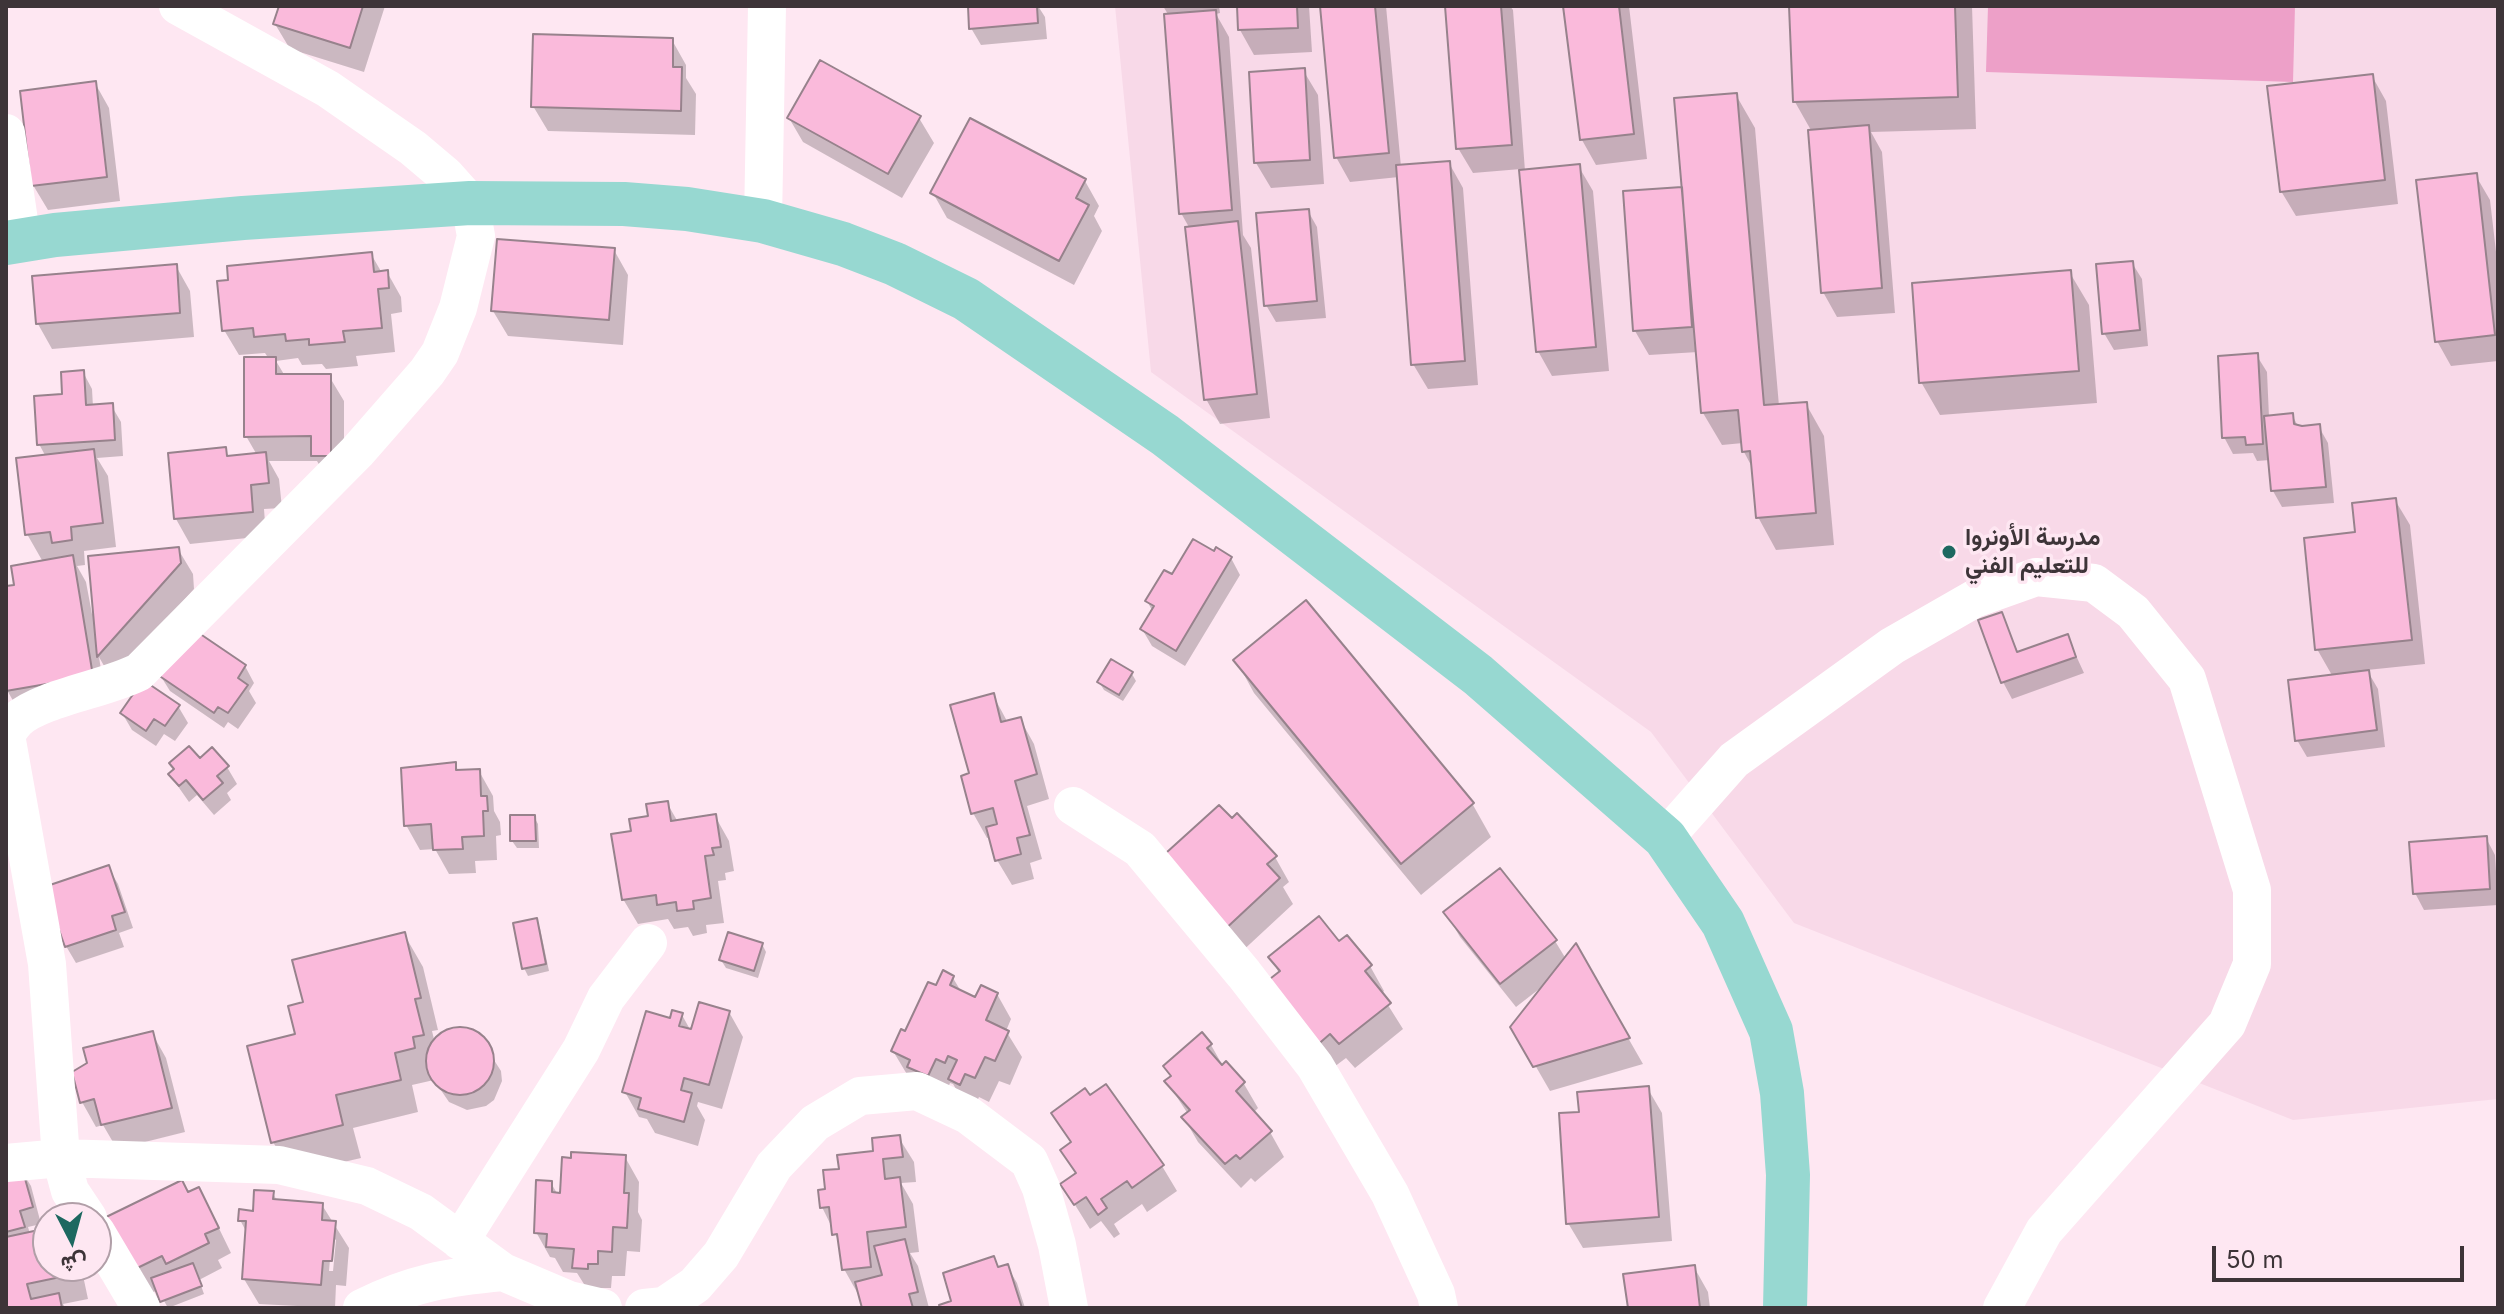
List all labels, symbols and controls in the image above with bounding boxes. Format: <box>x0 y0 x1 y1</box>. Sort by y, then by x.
place label: مدرسة الأونروا للتعليم الفني <box>1965 524 2101 580</box>
marker: مدرسة الأونروا للتعليم الفني <box>1940 543 1958 561</box>
north arrow <box>32 1202 112 1282</box>
scale bar <box>2216 1230 2468 1280</box>
text: 50 m <box>2226 1245 2284 1274</box>
text: ش <box>60 1250 89 1278</box>

